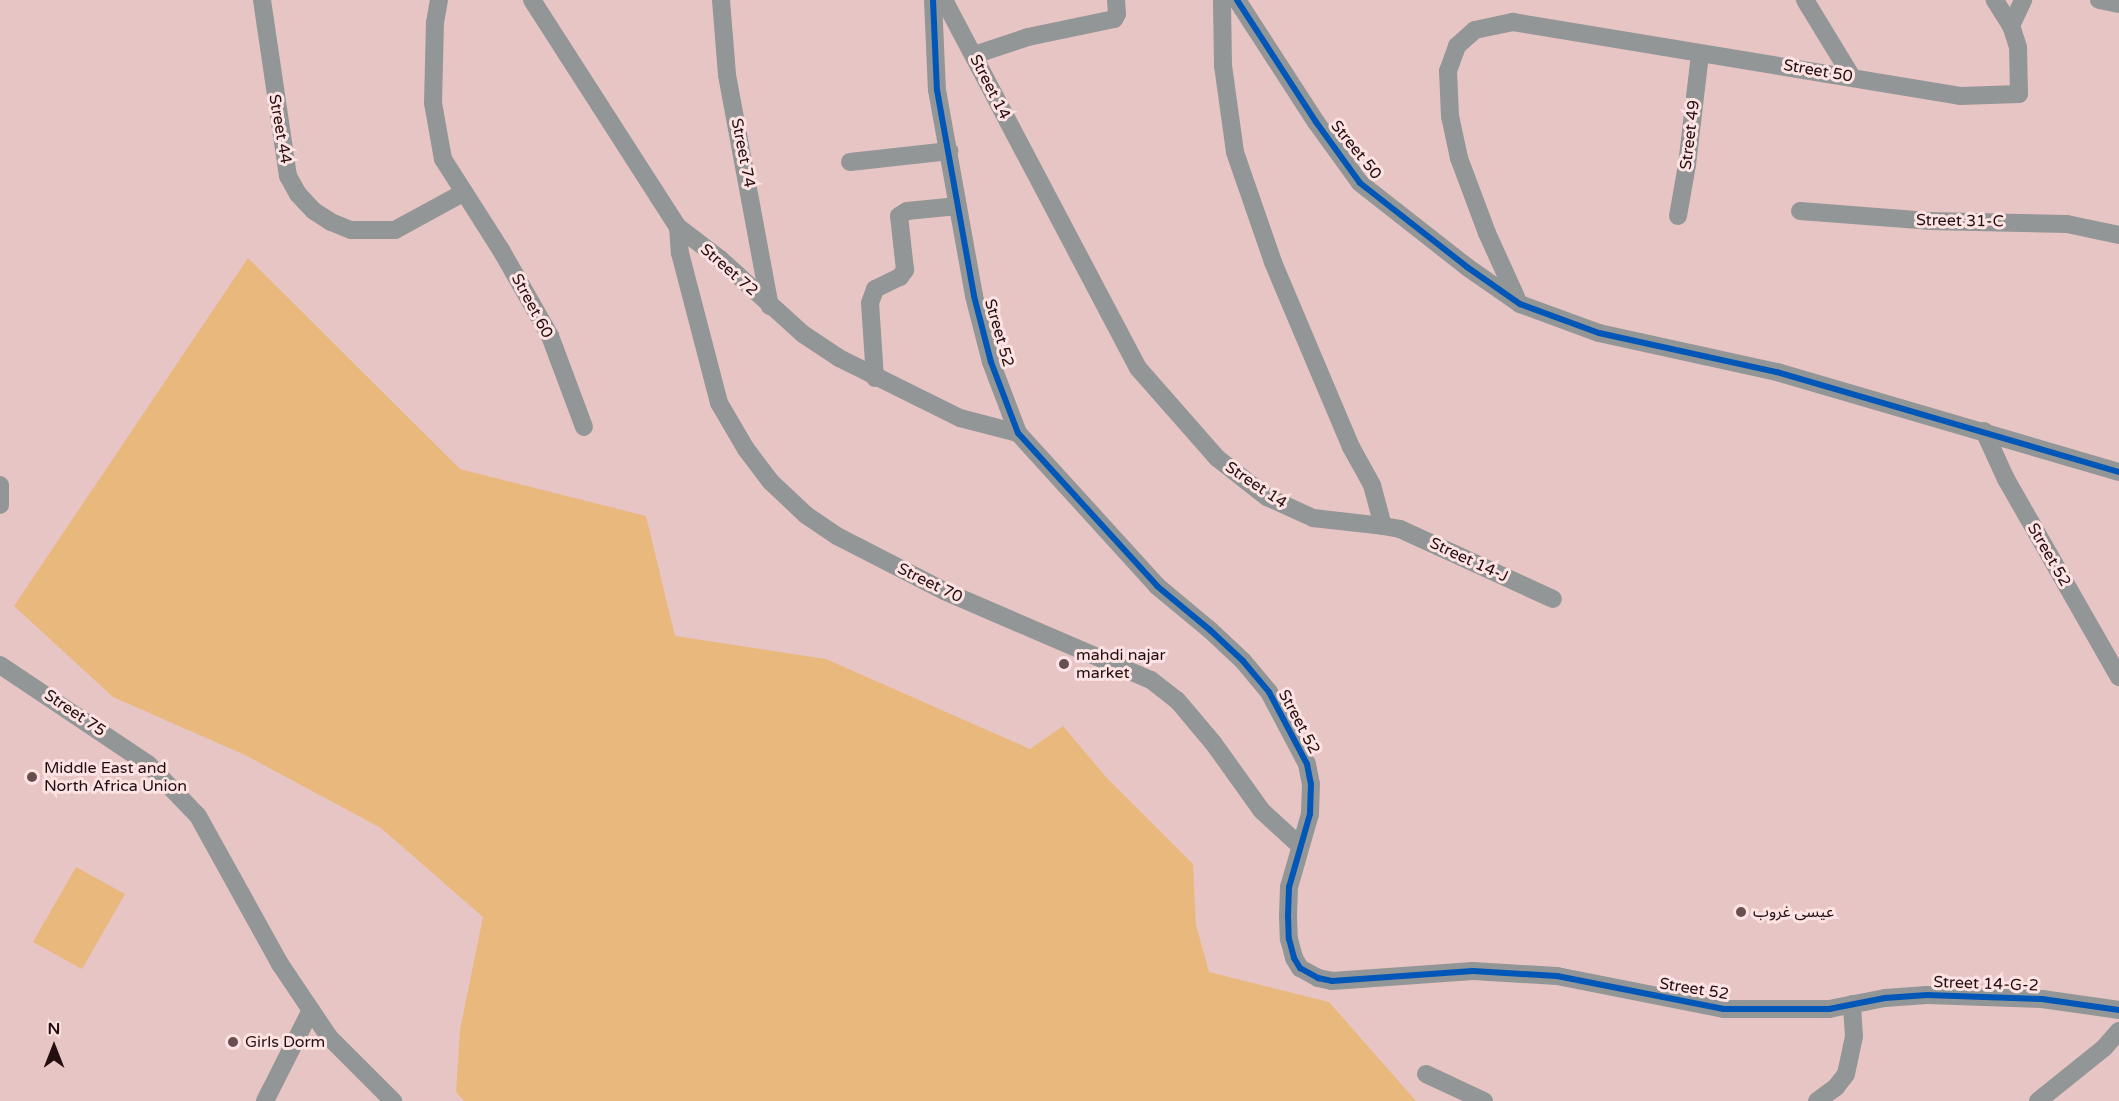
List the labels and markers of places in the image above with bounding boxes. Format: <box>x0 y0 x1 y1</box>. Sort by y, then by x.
place label: mahdi najar market <box>1076 645 1166 683</box>
marker: mahdi najar market <box>1057 657 1071 671</box>
place label: Middle East and North Africa Union <box>44 758 187 796</box>
marker: Middle East and North Africa Union <box>25 770 39 784</box>
place label: عيسى غروب <box>1753 902 1834 922</box>
marker: عيسى غروب <box>1734 905 1748 919</box>
place label: Girls Dorm <box>245 1032 325 1052</box>
marker: Girls Dorm <box>226 1035 240 1049</box>

